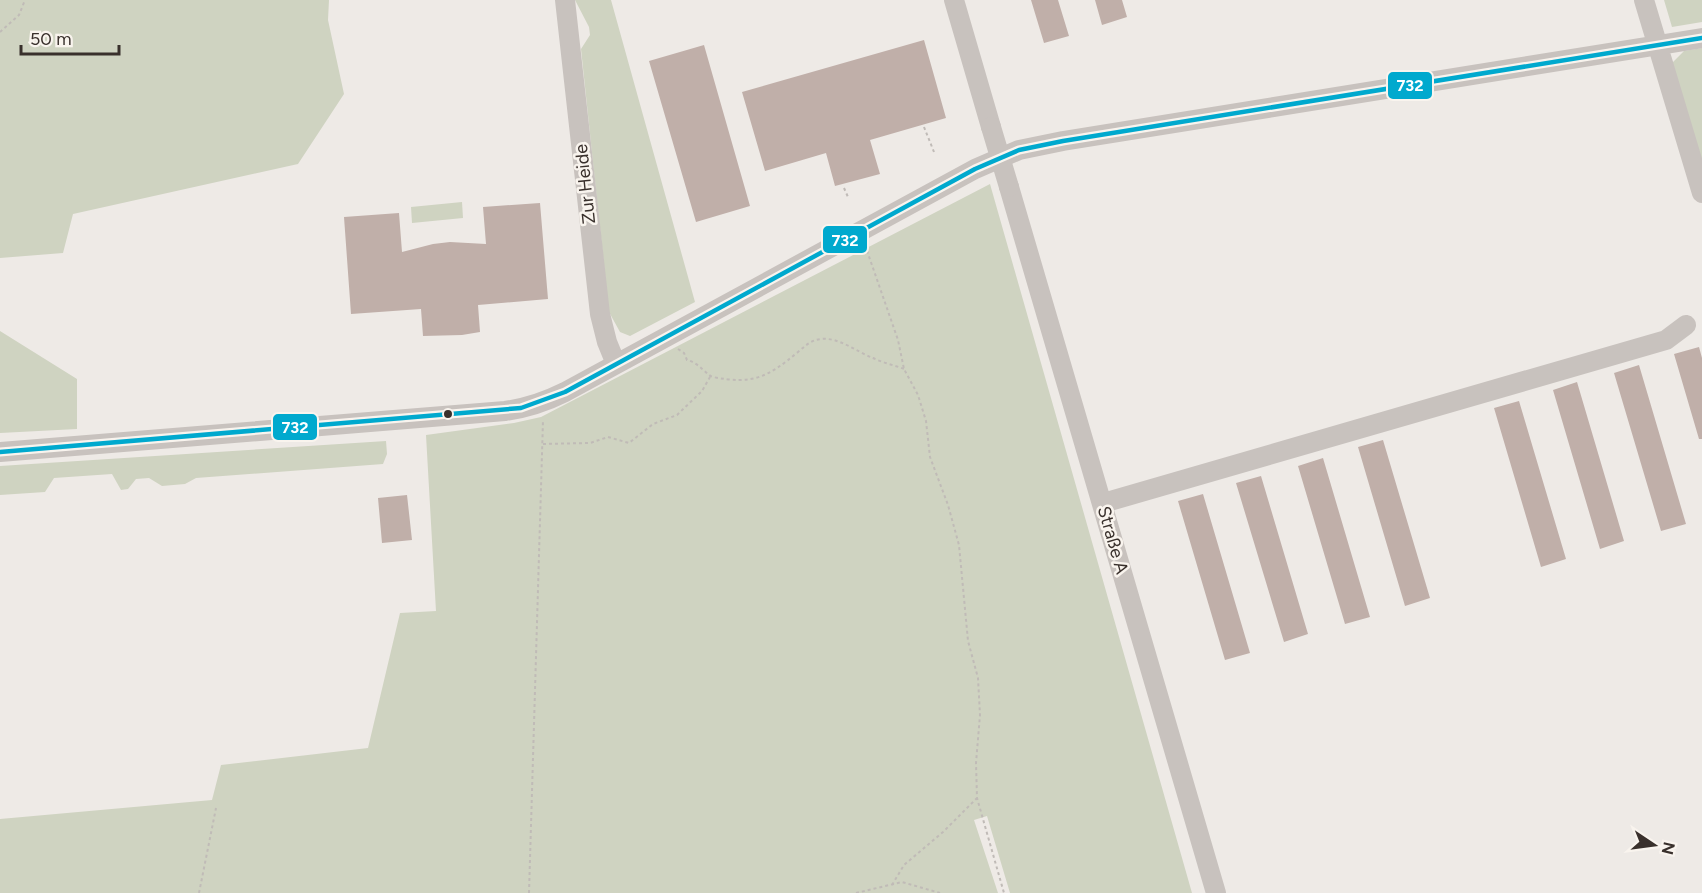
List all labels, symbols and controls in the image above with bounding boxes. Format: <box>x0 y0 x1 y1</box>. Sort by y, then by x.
scale bar <box>21 18 118 56</box>
text: 50 m <box>30 28 72 50</box>
line badge: 732 <box>1387 71 1433 100</box>
text: 732 <box>1396 76 1424 95</box>
street label: Zur Heide <box>570 143 600 225</box>
line badge: 732 <box>822 225 868 254</box>
text: 732 <box>831 231 859 250</box>
unlabelled marker <box>442 408 454 420</box>
line badge: 732 <box>272 413 318 441</box>
text: 732 <box>281 418 309 437</box>
street label: Straße A <box>1093 503 1133 577</box>
north arrow <box>1624 815 1684 875</box>
text: N <box>1657 840 1679 856</box>

